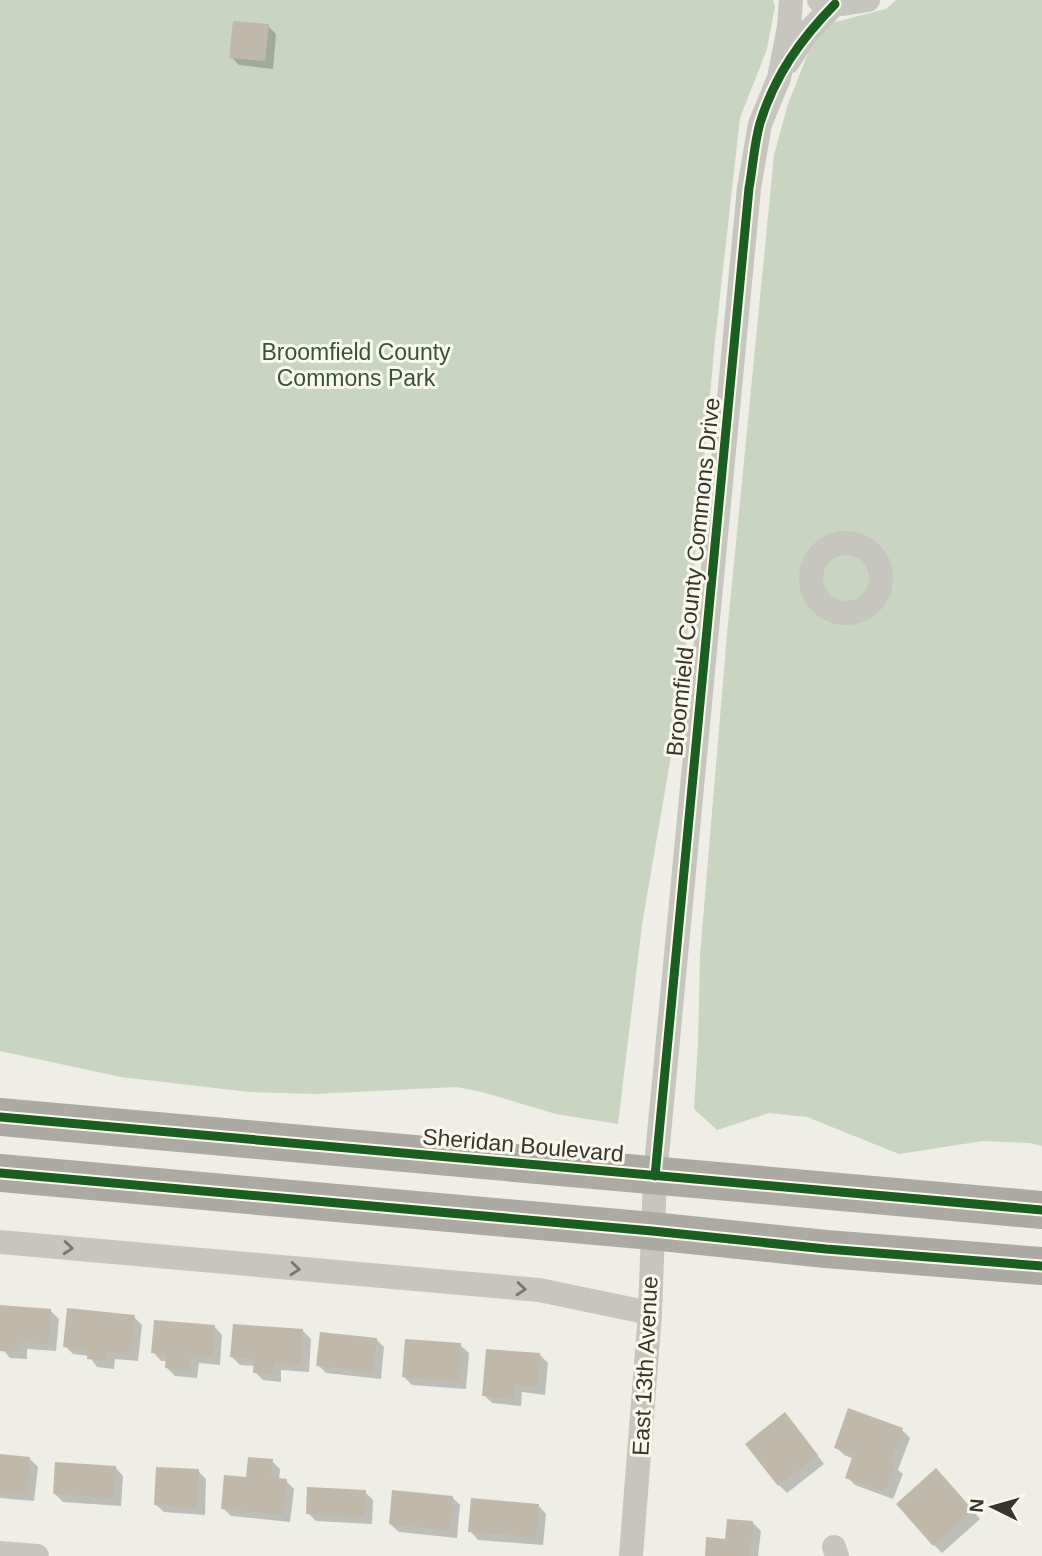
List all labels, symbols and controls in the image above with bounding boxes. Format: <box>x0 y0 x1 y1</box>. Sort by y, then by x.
park label: Broomfield County Commons Park <box>261 339 451 391</box>
street label: Broomfield County Commons Drive <box>661 396 725 758</box>
street label: Sheridan Boulevard <box>421 1123 625 1167</box>
one-way arrow <box>63 1240 74 1255</box>
one-way arrow <box>289 1261 300 1276</box>
street label: East 13th Avenue <box>627 1275 663 1457</box>
one-way arrow <box>516 1281 527 1296</box>
north arrow <box>958 1472 1028 1542</box>
text: N <box>966 1498 988 1513</box>

